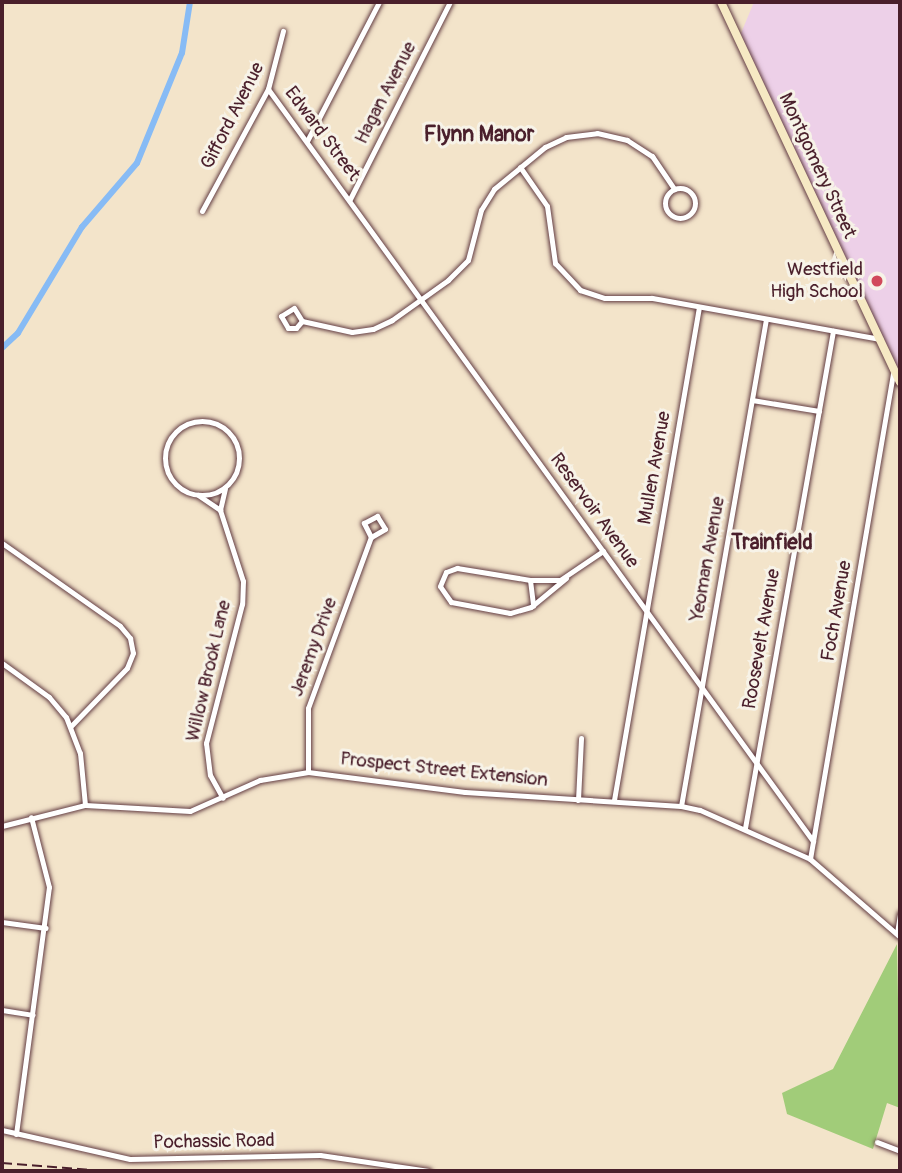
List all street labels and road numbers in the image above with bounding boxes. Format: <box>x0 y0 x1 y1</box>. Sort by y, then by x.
street label: Hagan Avenue <box>350 38 422 148</box>
street label: Gifford Avenue <box>196 59 270 173</box>
street label: Edward Street <box>279 82 365 186</box>
street label: Montgomery Street <box>773 90 861 242</box>
street label: Mullen Avenue <box>634 410 676 526</box>
street label: Reservoir Avenue <box>545 449 643 573</box>
street label: Yeoman Avenue <box>686 495 730 623</box>
street label: Foch Avenue <box>817 559 857 663</box>
street label: Roosevelt Avenue <box>738 567 786 711</box>
street label: Jeremy Drive <box>286 594 342 700</box>
street label: Willow Brook Lane <box>182 598 236 744</box>
street label: Prospect Street Extension <box>339 748 549 792</box>
street label: Pochassic Road <box>153 1130 275 1154</box>

